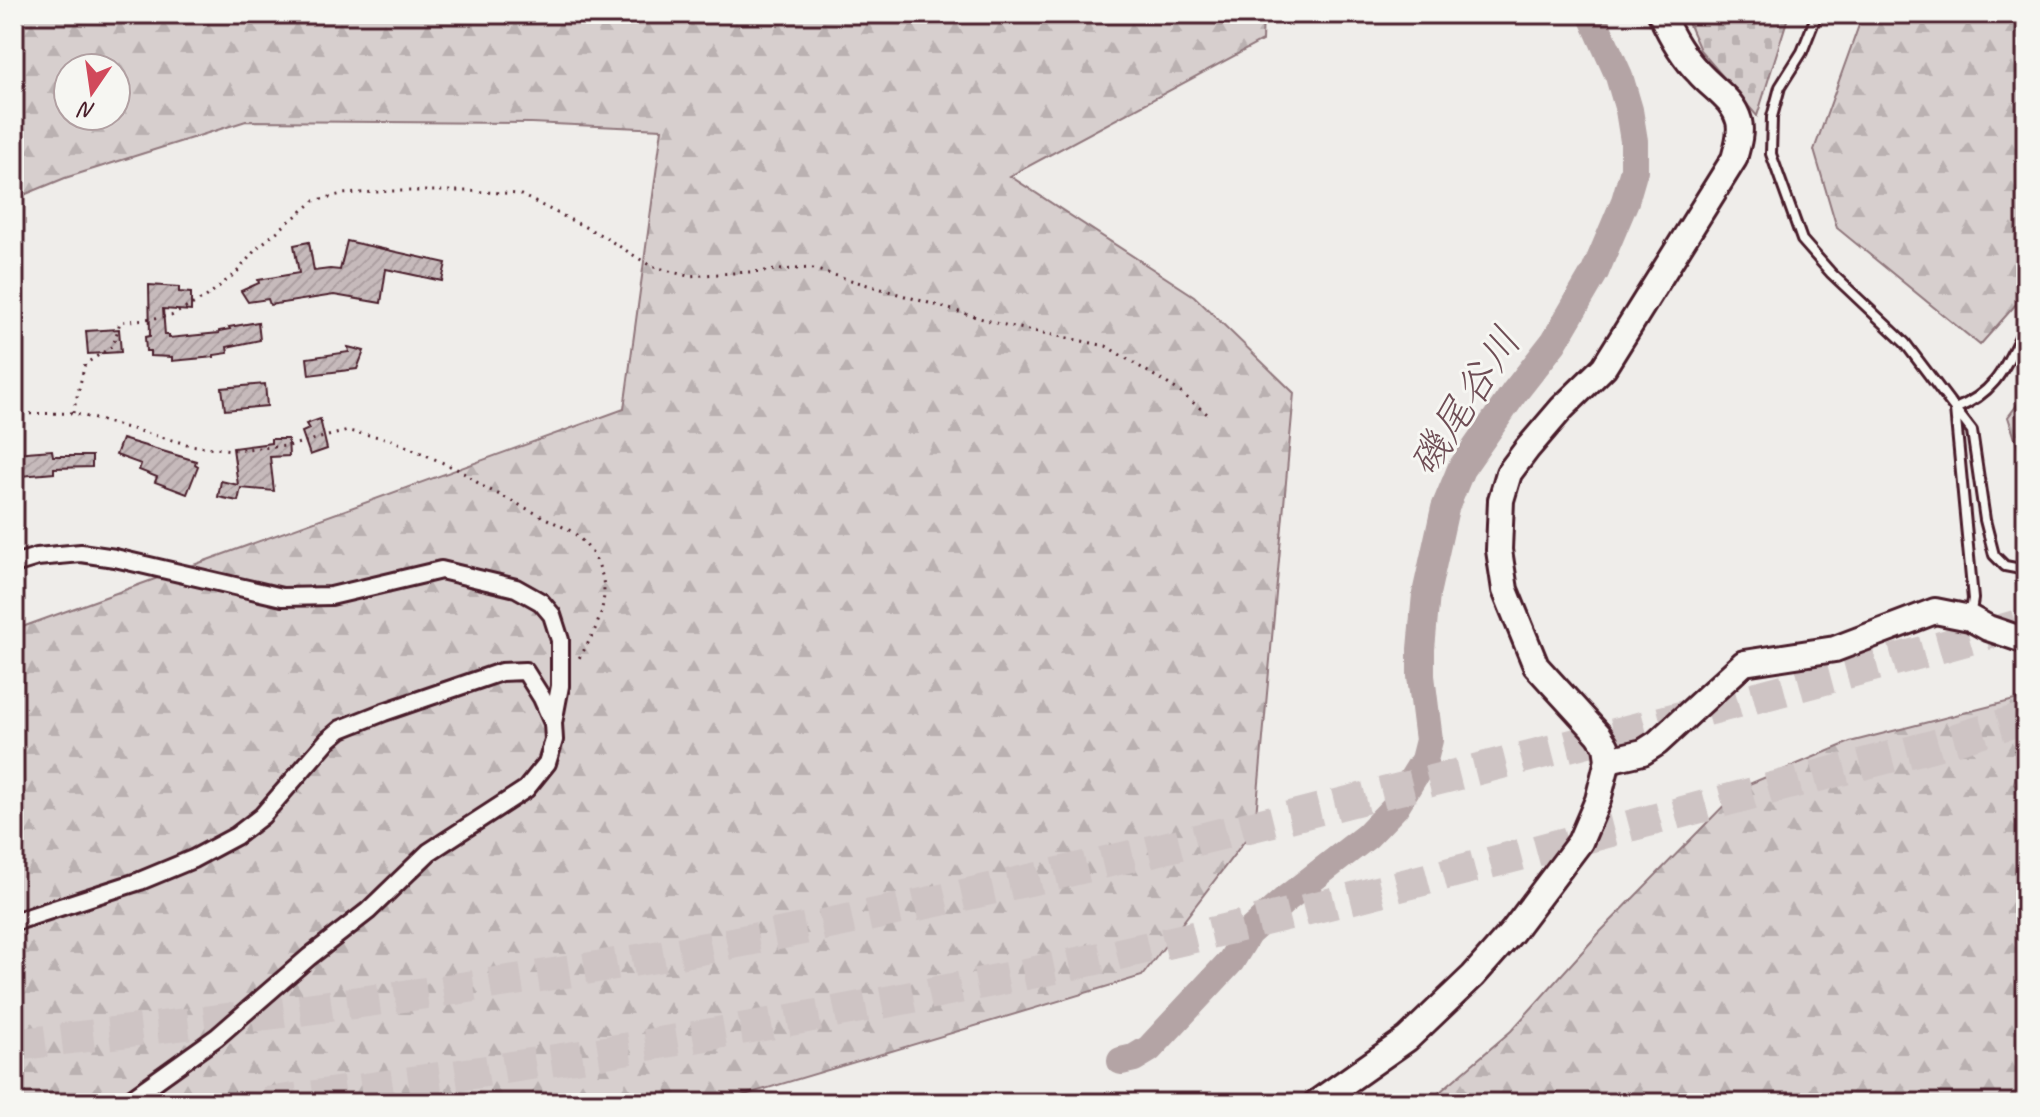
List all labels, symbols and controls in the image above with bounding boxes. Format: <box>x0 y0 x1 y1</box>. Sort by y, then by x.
north arrow <box>52 52 132 132</box>
text: N <box>75 95 98 126</box>
water label: 磯尾谷川 <box>1397 317 1533 487</box>

